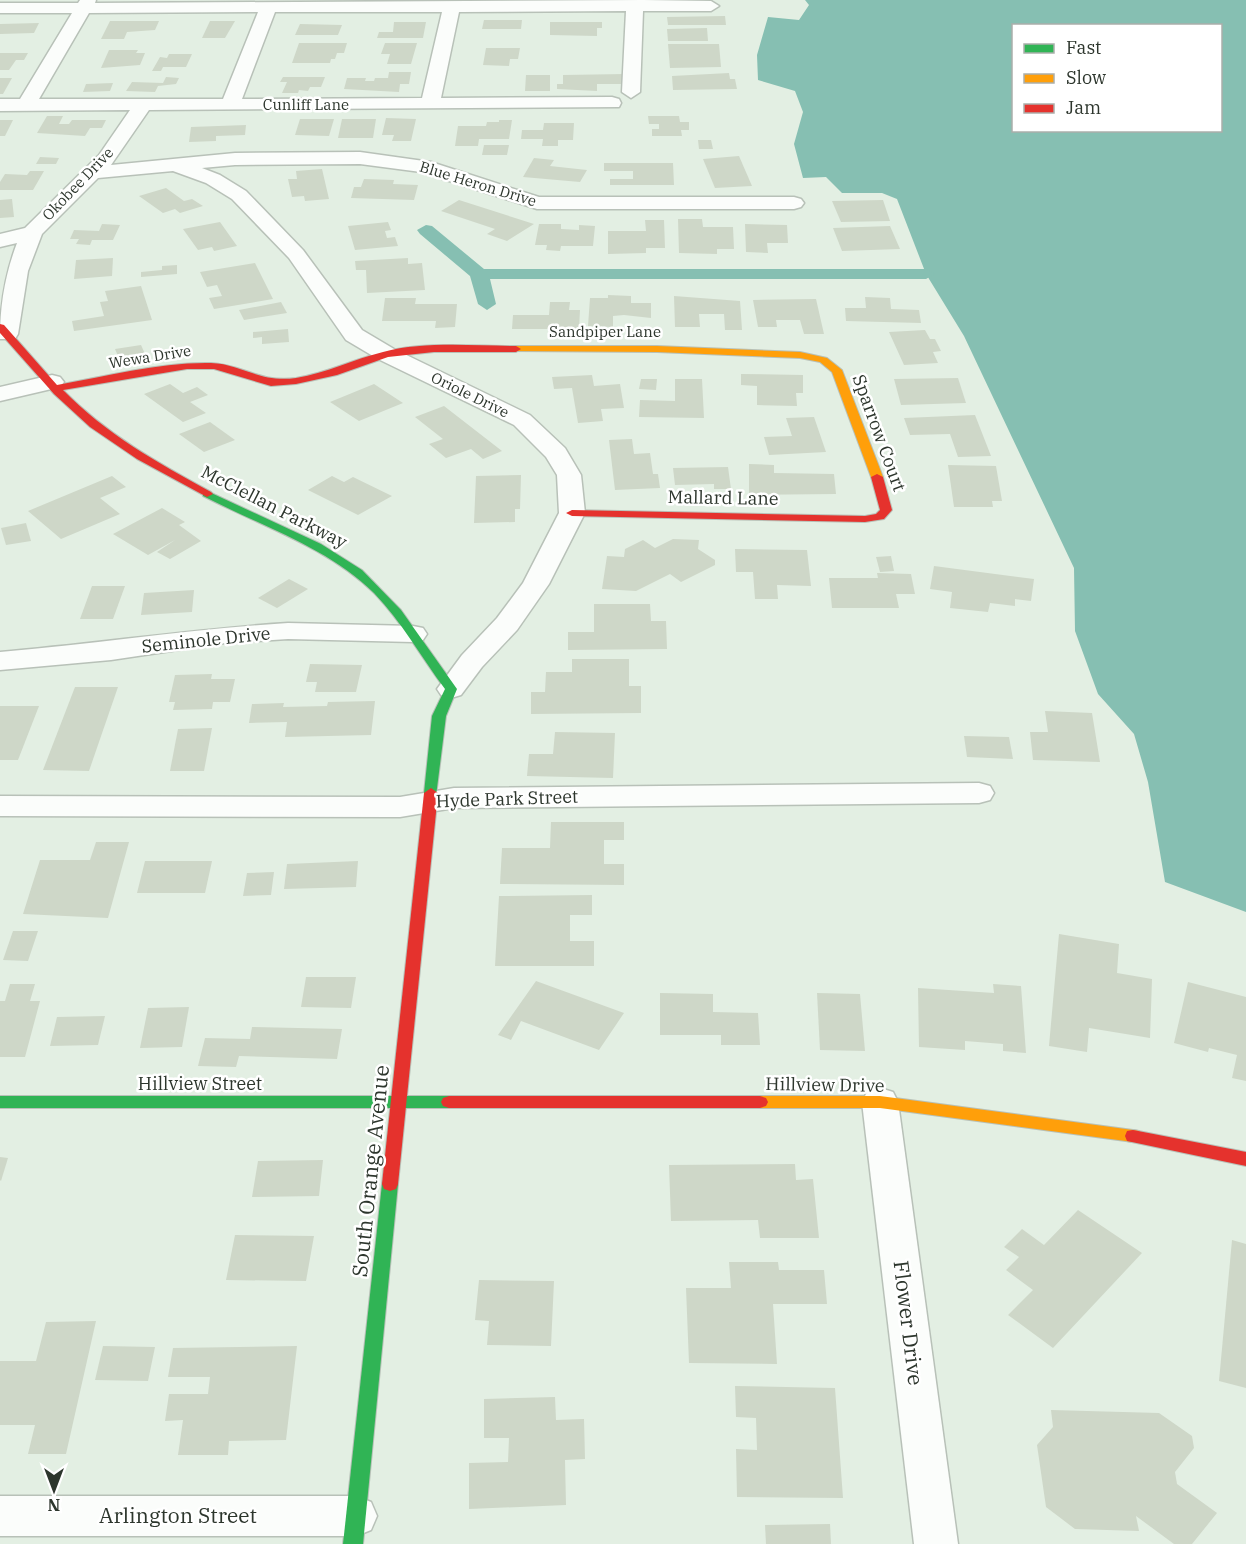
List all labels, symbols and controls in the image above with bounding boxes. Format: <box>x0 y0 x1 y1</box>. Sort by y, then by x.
legend <box>1012 24 1222 132</box>
text: Fast <box>1066 36 1101 59</box>
text: Slow <box>1066 66 1106 89</box>
street label: Cunliff Lane <box>263 95 349 114</box>
text: Jam <box>1066 96 1101 119</box>
street label: Okobee Drive <box>38 143 117 224</box>
street label: Blue Heron Drive <box>417 157 539 210</box>
street label: Sandpiper Lane <box>549 322 661 341</box>
street label: Wewa Drive <box>107 341 192 372</box>
street label: Oriole Drive <box>428 368 512 422</box>
street label: Sparrow Court <box>848 371 911 495</box>
street label: McClellan Parkway <box>198 460 351 553</box>
street label: Mallard Lane <box>667 485 779 510</box>
street label: Seminole Drive <box>140 621 271 658</box>
street label: Hyde Park Street <box>435 785 579 812</box>
street label: South Orange Avenue <box>345 1063 395 1278</box>
street label: Hillview Street <box>138 1072 262 1095</box>
street label: Hillview Drive <box>765 1072 885 1097</box>
street label: Flower Drive <box>887 1259 931 1387</box>
north arrow <box>24 1460 84 1520</box>
text: N <box>48 1495 60 1515</box>
street label: Arlington Street <box>99 1501 257 1529</box>

